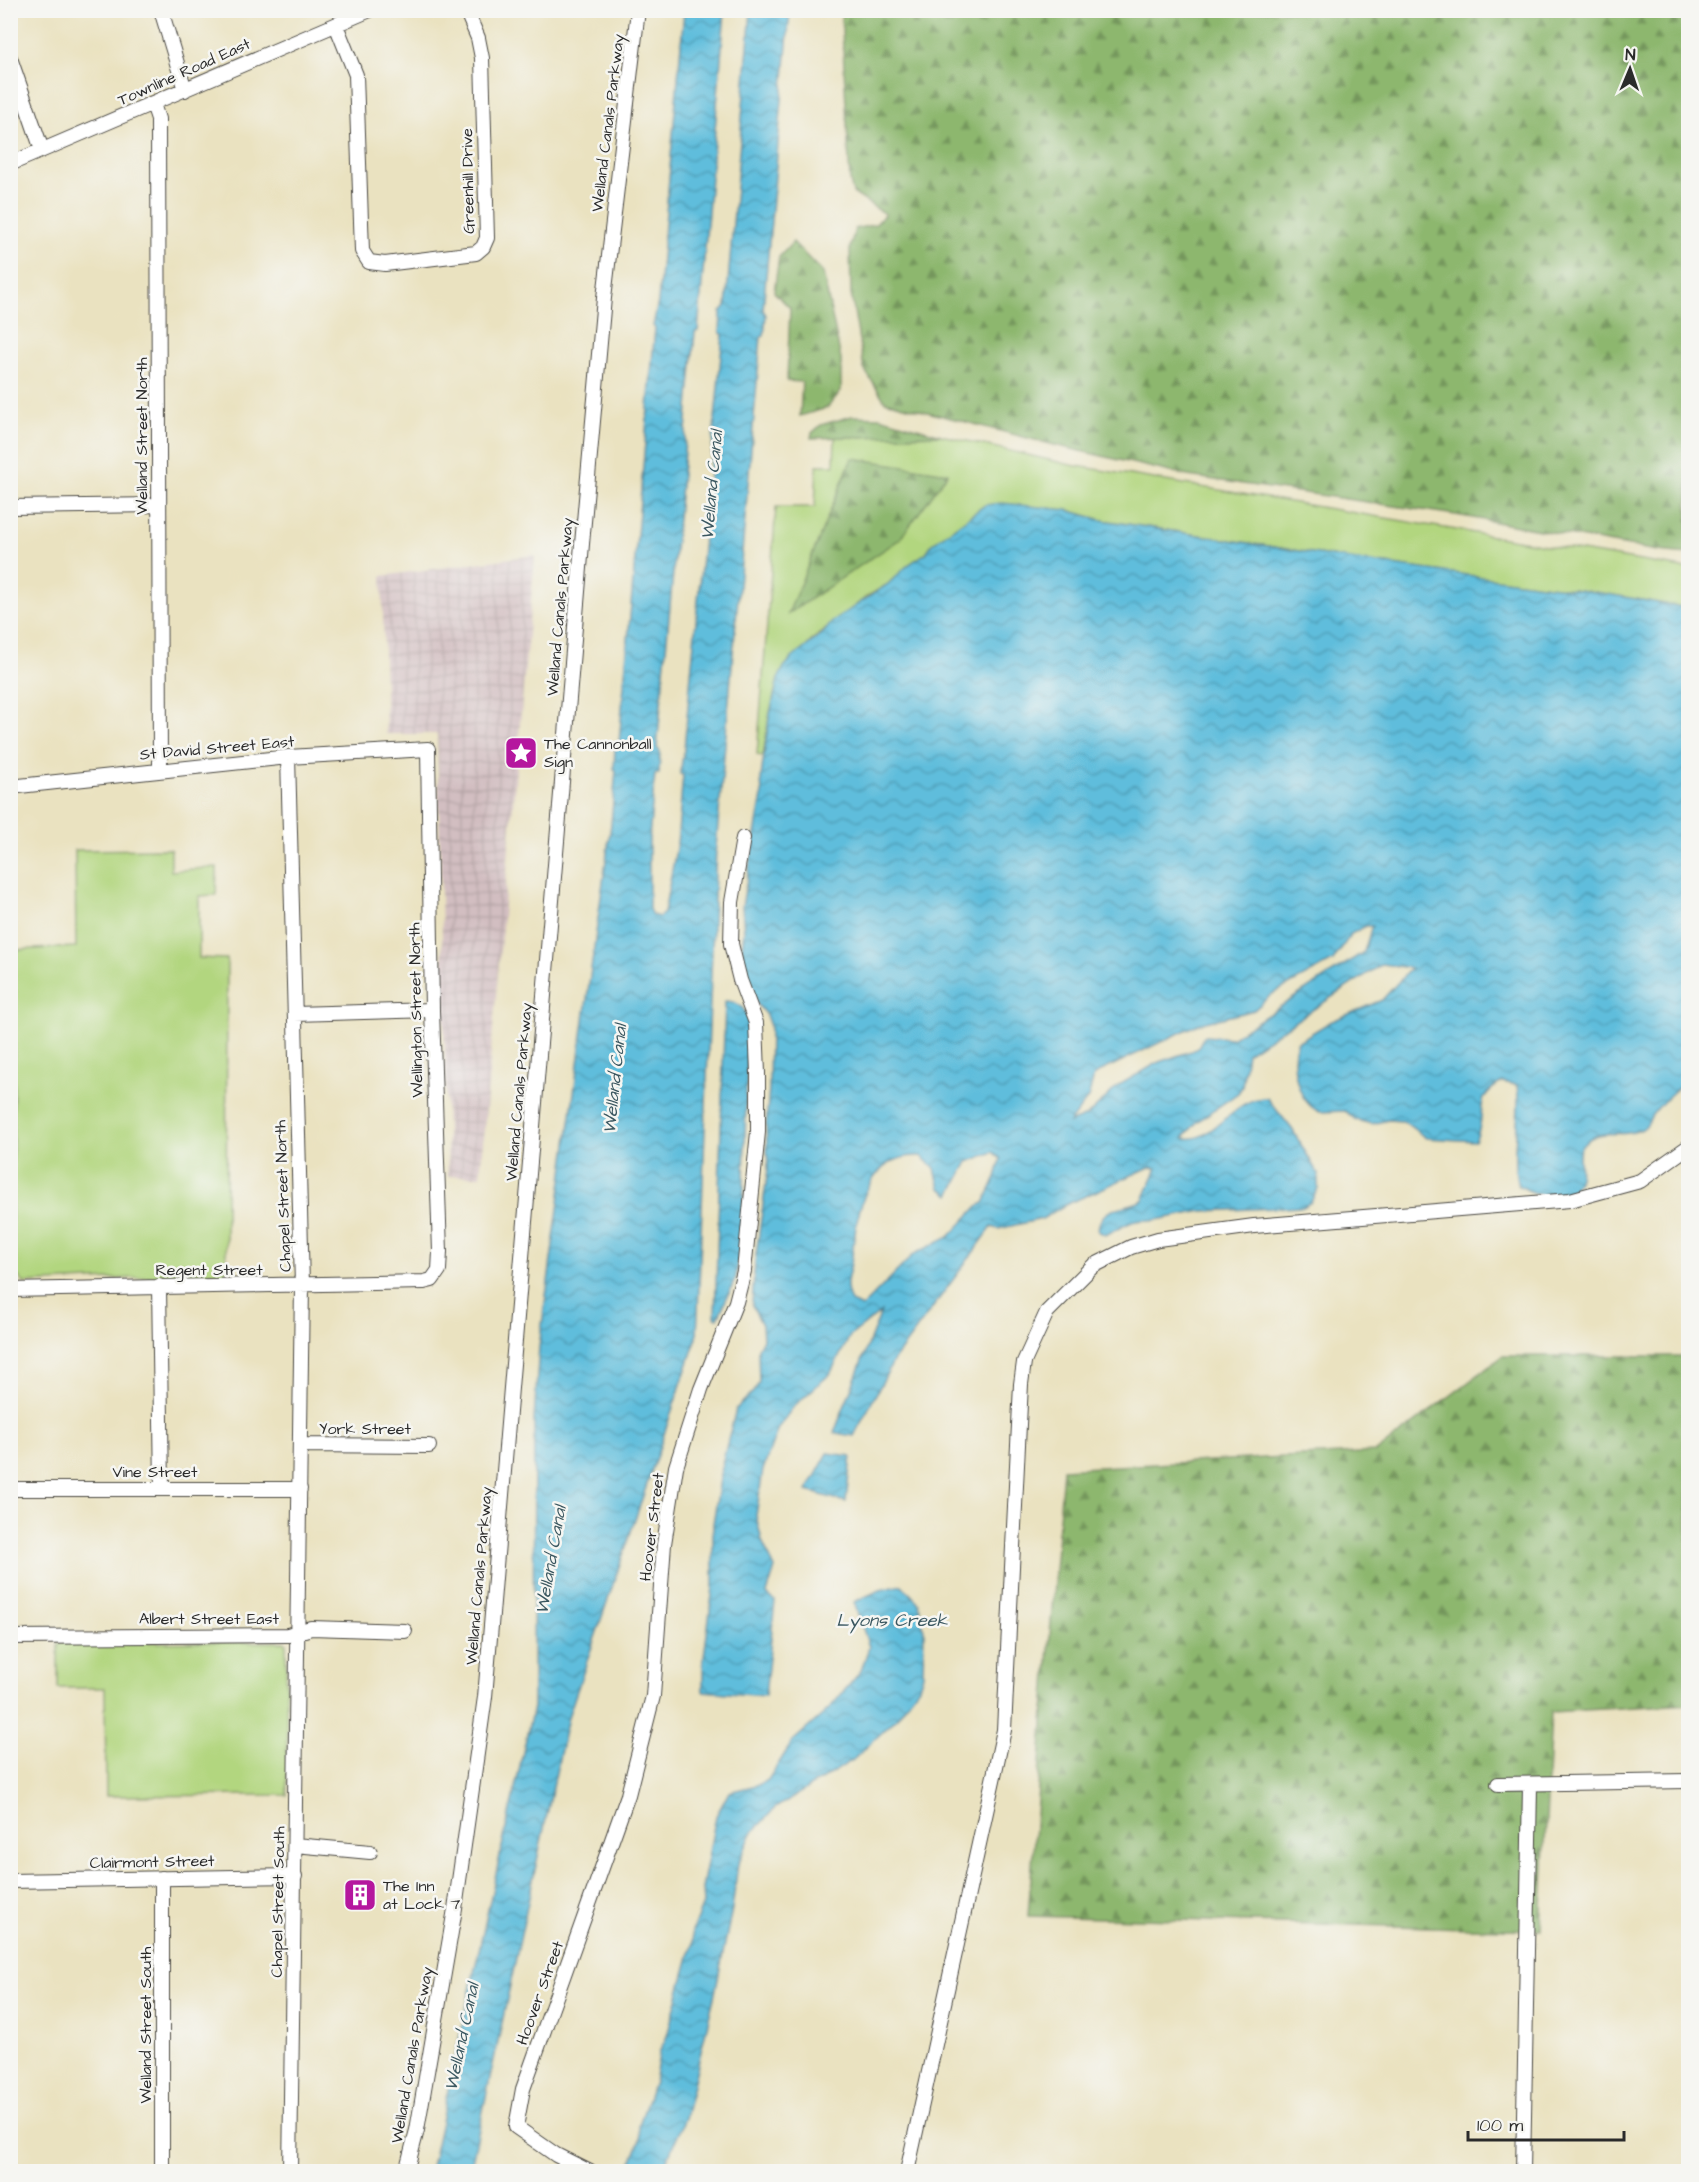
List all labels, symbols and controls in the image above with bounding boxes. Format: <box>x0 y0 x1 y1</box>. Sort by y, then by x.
street label: Townline Road East <box>114 33 254 111</box>
street label: Welland Canals Parkway <box>586 33 631 213</box>
north arrow <box>1600 39 1660 99</box>
text: N <box>1625 44 1636 66</box>
street label: Greenhill Drive <box>456 128 480 234</box>
street label: Welland Street North <box>131 357 153 515</box>
water label: Welland Canal <box>695 427 729 541</box>
street label: Welland Canals Parkway <box>541 517 580 697</box>
street label: St David Street East <box>139 730 296 766</box>
place label: The Cannonball Sign <box>544 733 652 774</box>
place icon: The Cannonball Sign <box>503 735 539 771</box>
street label: Wellington Street North <box>403 922 430 1098</box>
street label: Welland Canals Parkway <box>500 1002 539 1182</box>
water label: Welland Canal <box>597 1021 633 1135</box>
street label: Chapel Street North <box>269 1120 297 1272</box>
street label: Regent Street <box>155 1259 263 1282</box>
street label: York Street <box>319 1418 412 1440</box>
street label: Vine Street <box>113 1461 198 1483</box>
street label: Hoover Street <box>634 1471 670 1583</box>
street label: Welland Canals Parkway <box>460 1486 499 1666</box>
water label: Welland Canal <box>529 1502 573 1616</box>
street label: Albert Street East <box>139 1608 280 1630</box>
water label: Lyons Creek <box>837 1608 948 1634</box>
street label: Chapel Street South <box>266 1826 290 1978</box>
street label: Clairmont Street <box>89 1850 215 1874</box>
place label: The Inn at Lock 7 <box>383 1875 460 1915</box>
building icon: The Inn at Lock 7 <box>342 1877 378 1913</box>
street label: Hoover Street <box>511 1937 569 2048</box>
street label: Welland Street South <box>135 1946 157 2104</box>
street label: Welland Canals Parkway <box>386 1965 439 2145</box>
water label: Welland Canal <box>438 1979 486 2093</box>
scale bar <box>1468 2104 1624 2142</box>
text: 100 m <box>1477 2113 1523 2138</box>

